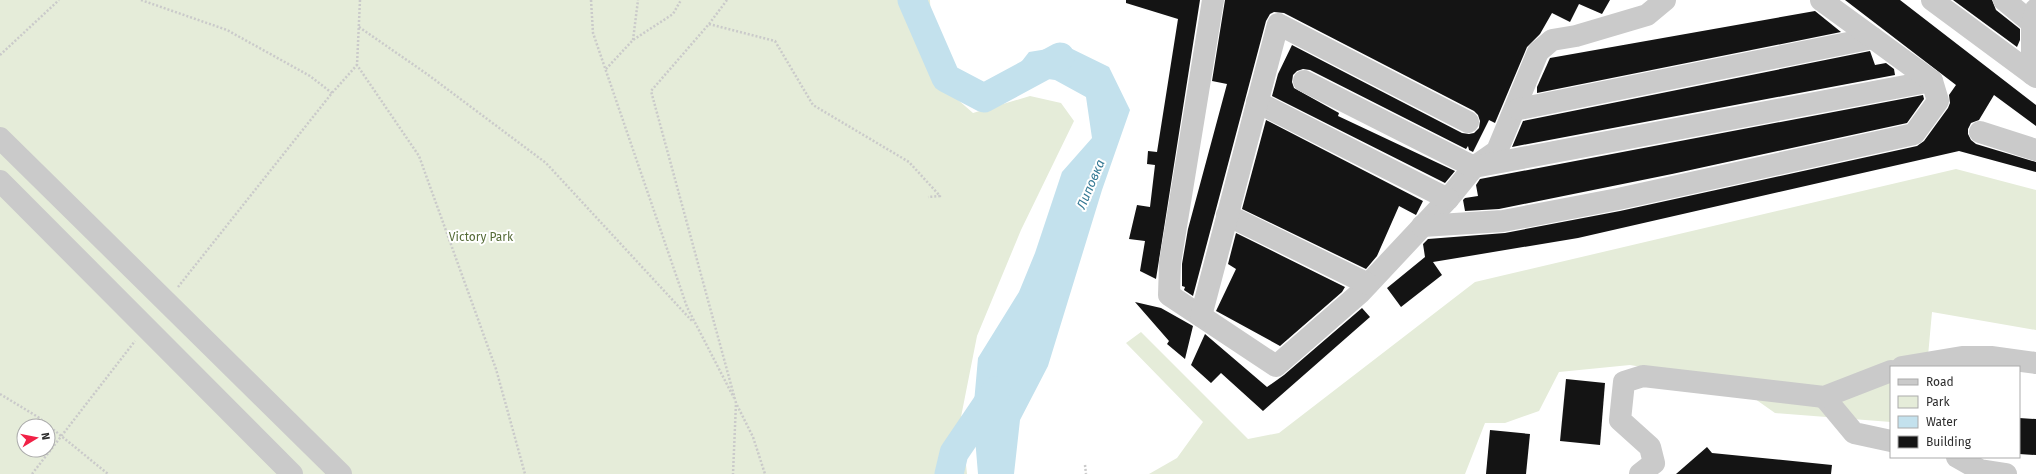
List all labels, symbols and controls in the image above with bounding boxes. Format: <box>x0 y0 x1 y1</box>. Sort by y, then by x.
water label: Липовка <box>1073 157 1108 212</box>
park label: Victory Park <box>449 230 514 244</box>
legend <box>1890 366 2020 458</box>
text: Road <box>1926 375 1954 389</box>
text: Park <box>1926 395 1950 409</box>
text: Water <box>1926 415 1958 429</box>
north arrow <box>16 418 56 458</box>
text: N <box>38 432 52 441</box>
text: Building <box>1926 435 1972 449</box>

